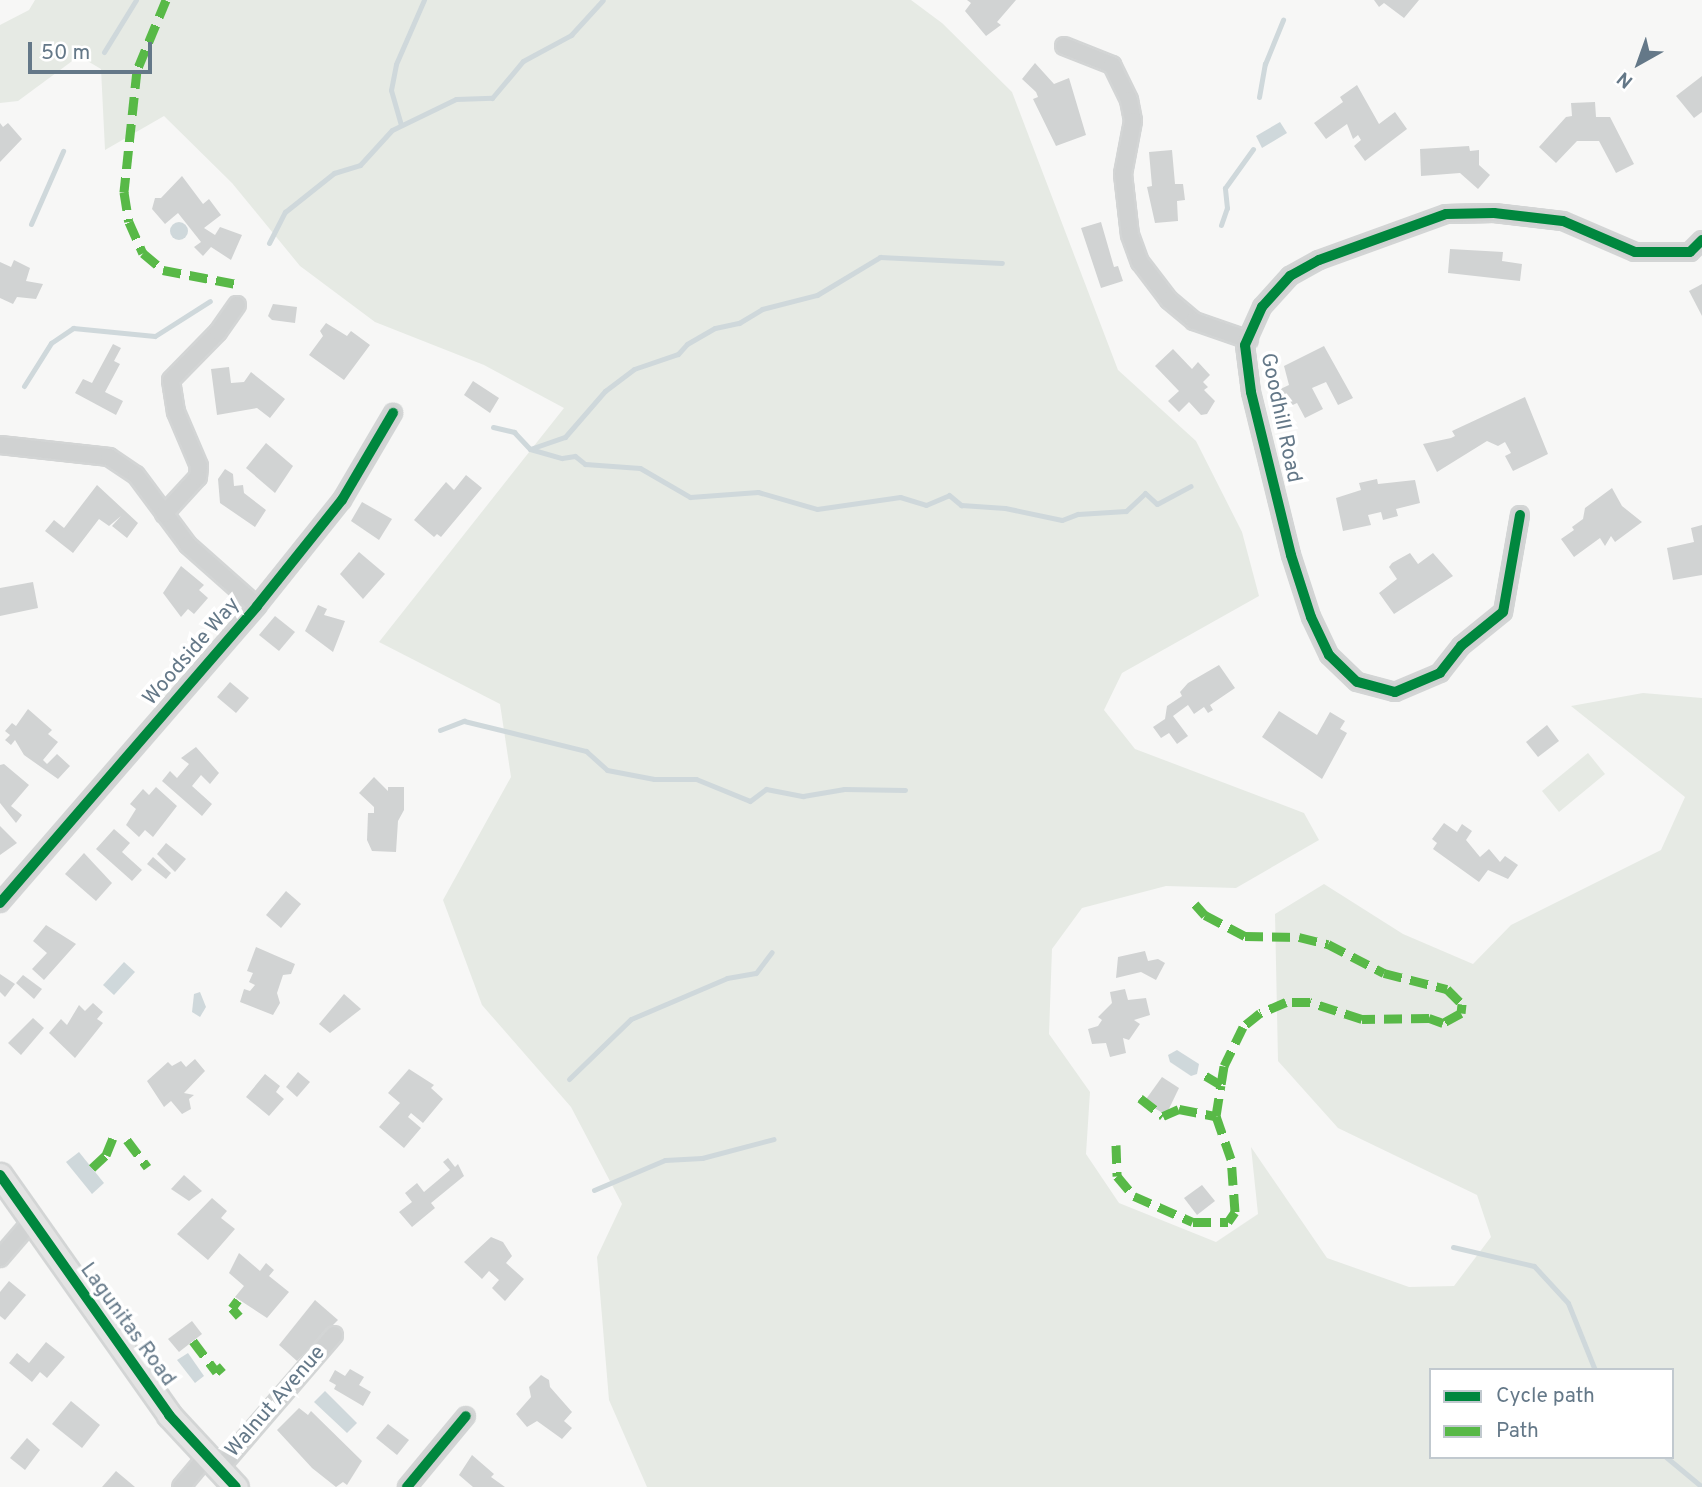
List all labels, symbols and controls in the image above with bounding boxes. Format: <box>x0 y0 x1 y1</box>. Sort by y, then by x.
scale bar <box>32 28 156 72</box>
north arrow <box>1604 28 1674 98</box>
text: 50 m <box>41 40 90 67</box>
text: N <box>1613 66 1638 93</box>
street label: Goodhill Road <box>1254 351 1306 485</box>
street label: Woodside Way <box>138 593 246 711</box>
street label: Lagunitas Road <box>74 1258 180 1392</box>
street label: Walnut Avenue <box>220 1341 332 1463</box>
legend <box>1429 1368 1674 1459</box>
text: Cycle path <box>1496 1383 1595 1410</box>
text: Path <box>1496 1418 1539 1445</box>

